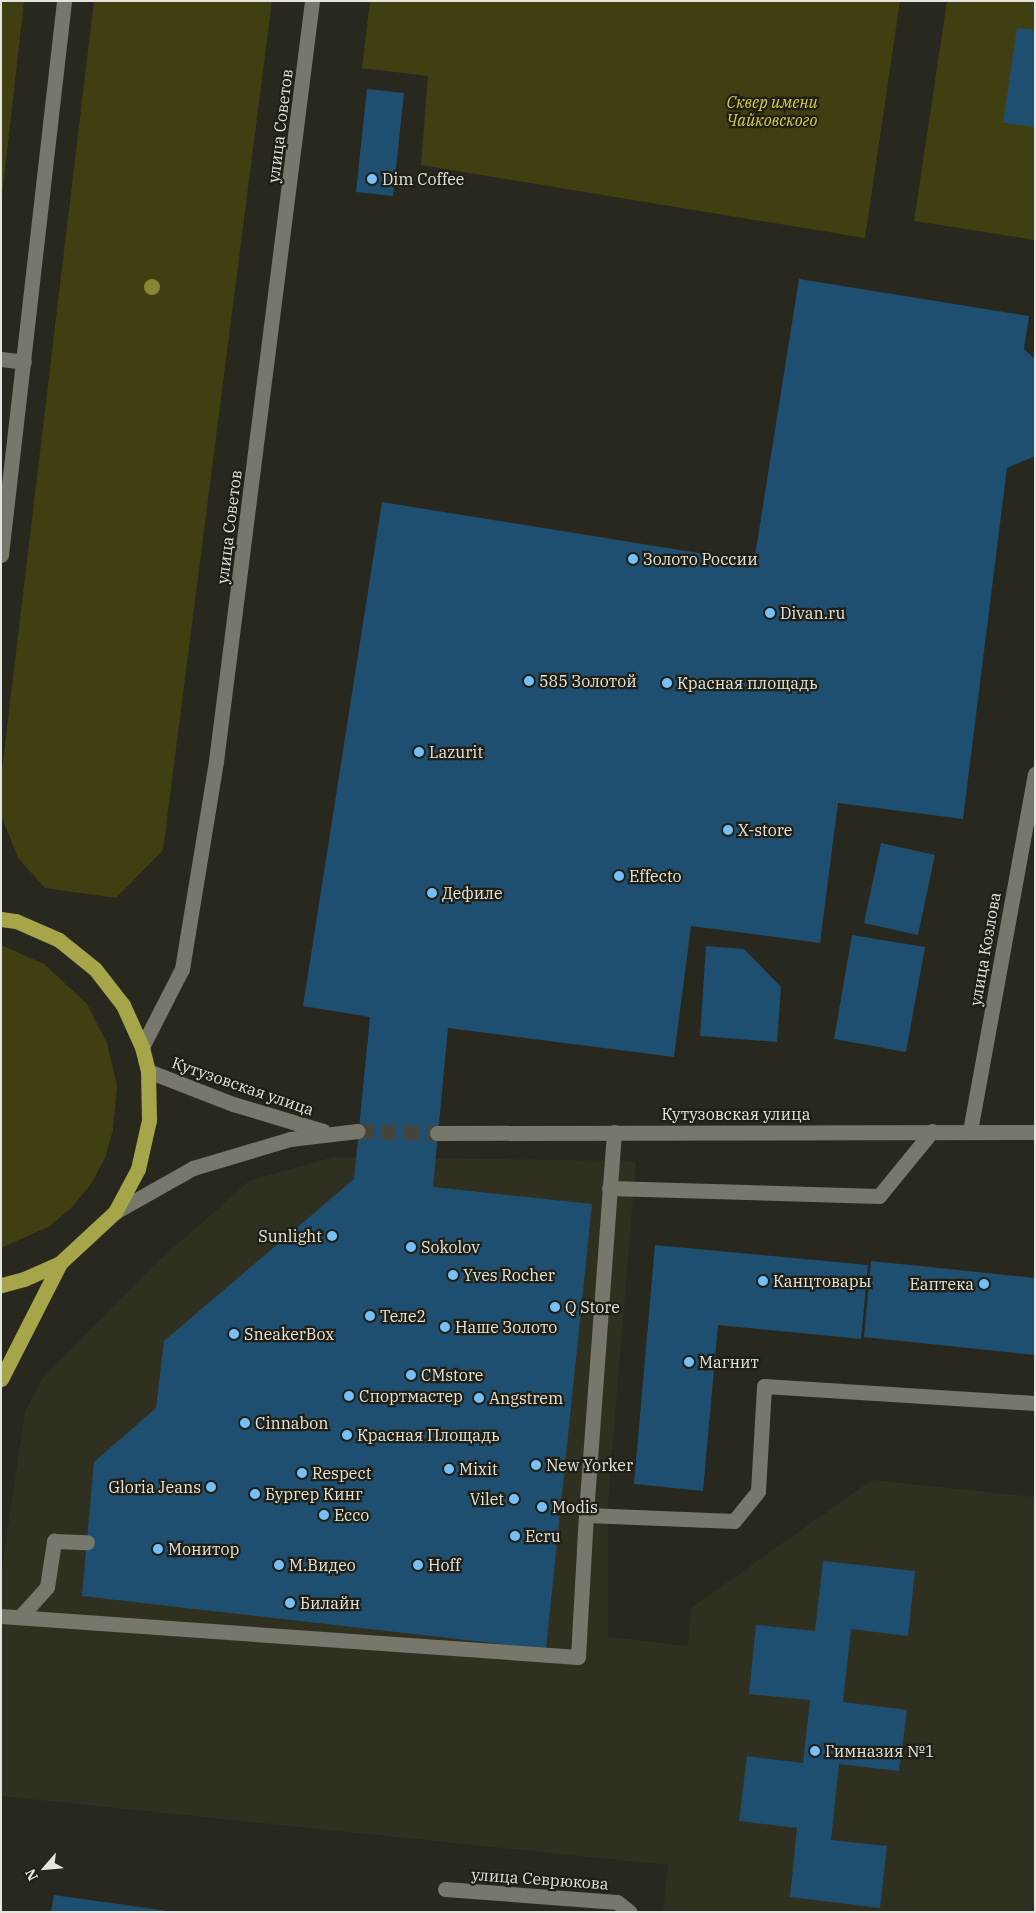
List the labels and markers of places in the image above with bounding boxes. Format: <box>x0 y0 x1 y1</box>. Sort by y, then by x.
place label: Dim Coffee <box>382 169 464 189</box>
marker: Dim Coffee <box>366 173 378 185</box>
place label: Золото России <box>643 549 758 569</box>
marker: Золото России <box>627 553 639 565</box>
place label: Divan.ru <box>780 603 845 623</box>
marker: Divan.ru <box>764 607 776 619</box>
place label: 585 Золотой <box>539 671 637 691</box>
place label: Красная площадь <box>677 673 818 693</box>
marker: 585 Золотой <box>523 675 535 687</box>
marker: Красная площадь <box>661 677 673 689</box>
place label: Lazurit <box>429 742 483 762</box>
marker: Lazurit <box>413 746 425 758</box>
place label: X-store <box>738 820 792 840</box>
marker: X-store <box>722 824 734 836</box>
place label: Effecto <box>629 866 682 886</box>
marker: Effecto <box>613 870 625 882</box>
place label: Дефиле <box>442 883 503 903</box>
marker: Дефиле <box>426 887 438 899</box>
place label: Sunlight <box>258 1226 322 1246</box>
marker: Sunlight <box>326 1230 338 1242</box>
place label: Sokolov <box>421 1237 480 1257</box>
marker: Sokolov <box>405 1241 417 1253</box>
place label: Yves Rocher <box>463 1265 555 1285</box>
marker: Yves Rocher <box>447 1269 459 1281</box>
place label: Канцтовары <box>773 1271 871 1291</box>
place label: Еаптека <box>910 1274 974 1294</box>
marker: Канцтовары <box>757 1275 769 1287</box>
marker: Еаптека <box>978 1278 990 1290</box>
place label: Q Store <box>565 1297 620 1317</box>
marker: Q Store <box>549 1301 561 1313</box>
place label: Теле2 <box>380 1306 426 1326</box>
marker: Теле2 <box>364 1310 376 1322</box>
place label: Наше Золото <box>455 1317 557 1337</box>
marker: Наше Золото <box>439 1321 451 1333</box>
place label: SneakerBox <box>244 1324 334 1344</box>
marker: SneakerBox <box>228 1328 240 1340</box>
place label: Магнит <box>699 1352 759 1372</box>
marker: Магнит <box>683 1356 695 1368</box>
place label: CMstore <box>421 1365 483 1385</box>
marker: CMstore <box>405 1369 417 1381</box>
place label: Спортмастер <box>359 1386 463 1406</box>
place label: Angstrem <box>489 1388 563 1408</box>
marker: Спортмастер <box>343 1390 355 1402</box>
marker: Angstrem <box>473 1392 485 1404</box>
place label: Cinnabon <box>255 1413 328 1433</box>
marker: Cinnabon <box>239 1417 251 1429</box>
place label: Красная Площадь <box>357 1425 500 1445</box>
marker: Красная Площадь <box>341 1429 353 1441</box>
place label: New Yorker <box>546 1455 633 1475</box>
place label: Mixit <box>459 1459 498 1479</box>
marker: New Yorker <box>530 1459 542 1471</box>
place label: Respect <box>312 1463 371 1483</box>
marker: Mixit <box>443 1463 455 1475</box>
marker: Respect <box>296 1467 308 1479</box>
place label: Gloria Jeans <box>108 1477 201 1497</box>
marker: Gloria Jeans <box>205 1481 217 1493</box>
place label: Бургер Кинг <box>265 1484 363 1504</box>
marker: Бургер Кинг <box>249 1488 261 1500</box>
place label: Vilet <box>470 1489 504 1509</box>
marker: Vilet <box>508 1493 520 1505</box>
place label: Modis <box>552 1497 598 1517</box>
marker: Modis <box>536 1501 548 1513</box>
place label: Ecco <box>334 1505 369 1525</box>
marker: Ecco <box>318 1509 330 1521</box>
place label: Ecru <box>525 1526 561 1546</box>
marker: Ecru <box>509 1530 521 1542</box>
place label: Монитор <box>168 1539 239 1559</box>
marker: Монитор <box>152 1543 164 1555</box>
place label: М.Видео <box>289 1555 356 1575</box>
place label: Hoff <box>428 1555 460 1575</box>
marker: М.Видео <box>273 1559 285 1571</box>
marker: Hoff <box>412 1559 424 1571</box>
place label: Билайн <box>300 1593 360 1613</box>
marker: Билайн <box>284 1597 296 1609</box>
place label: Гимназия №1 <box>825 1741 935 1761</box>
marker: Гимназия №1 <box>809 1745 821 1757</box>

